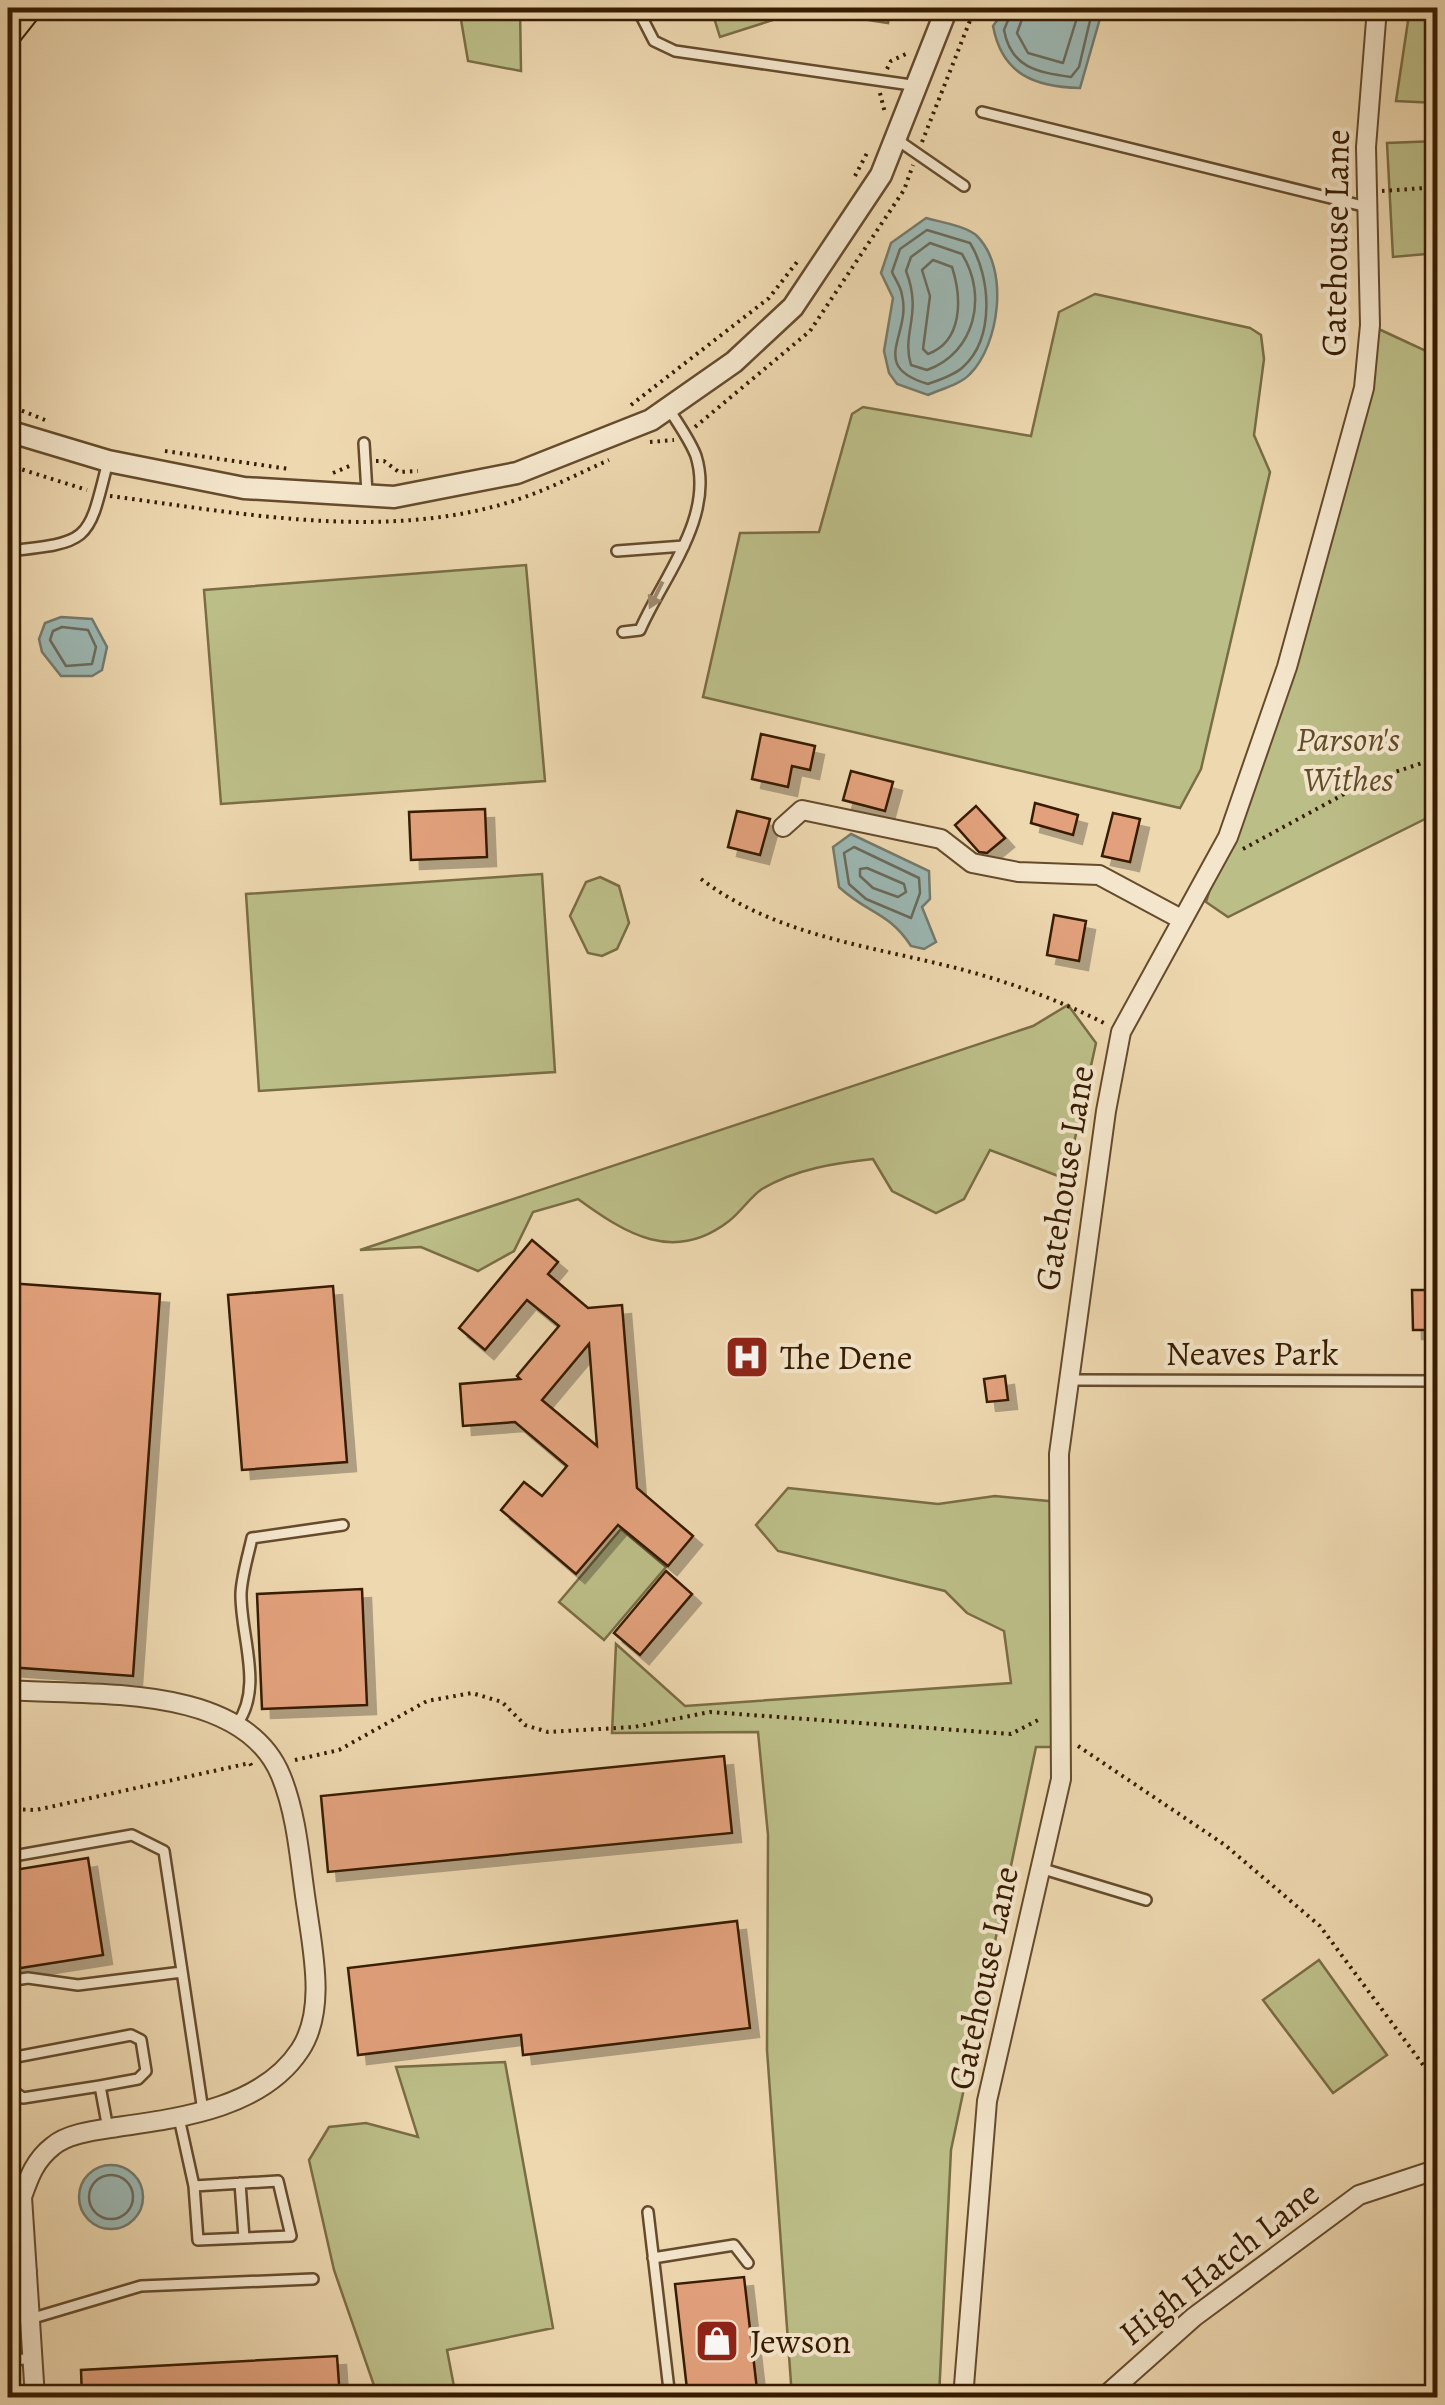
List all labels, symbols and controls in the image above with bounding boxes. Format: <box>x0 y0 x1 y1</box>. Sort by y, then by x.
street label: Gatehouse Lane <box>1309 129 1361 357</box>
one-way arrow <box>648 580 665 609</box>
park label: Parson's Withes <box>1296 715 1400 803</box>
street label: Gatehouse Lane <box>1023 1062 1105 1294</box>
street label: Neaves Park <box>1165 1329 1339 1377</box>
place label: The Dene <box>780 1333 912 1381</box>
hospital icon: The Dene <box>724 1334 770 1380</box>
street label: Gatehouse Lane <box>936 1862 1030 2094</box>
street label: High Hatch Lane <box>1109 2170 1329 2356</box>
place label: Jewson <box>750 2317 851 2365</box>
shop icon: Jewson <box>694 2318 740 2364</box>

